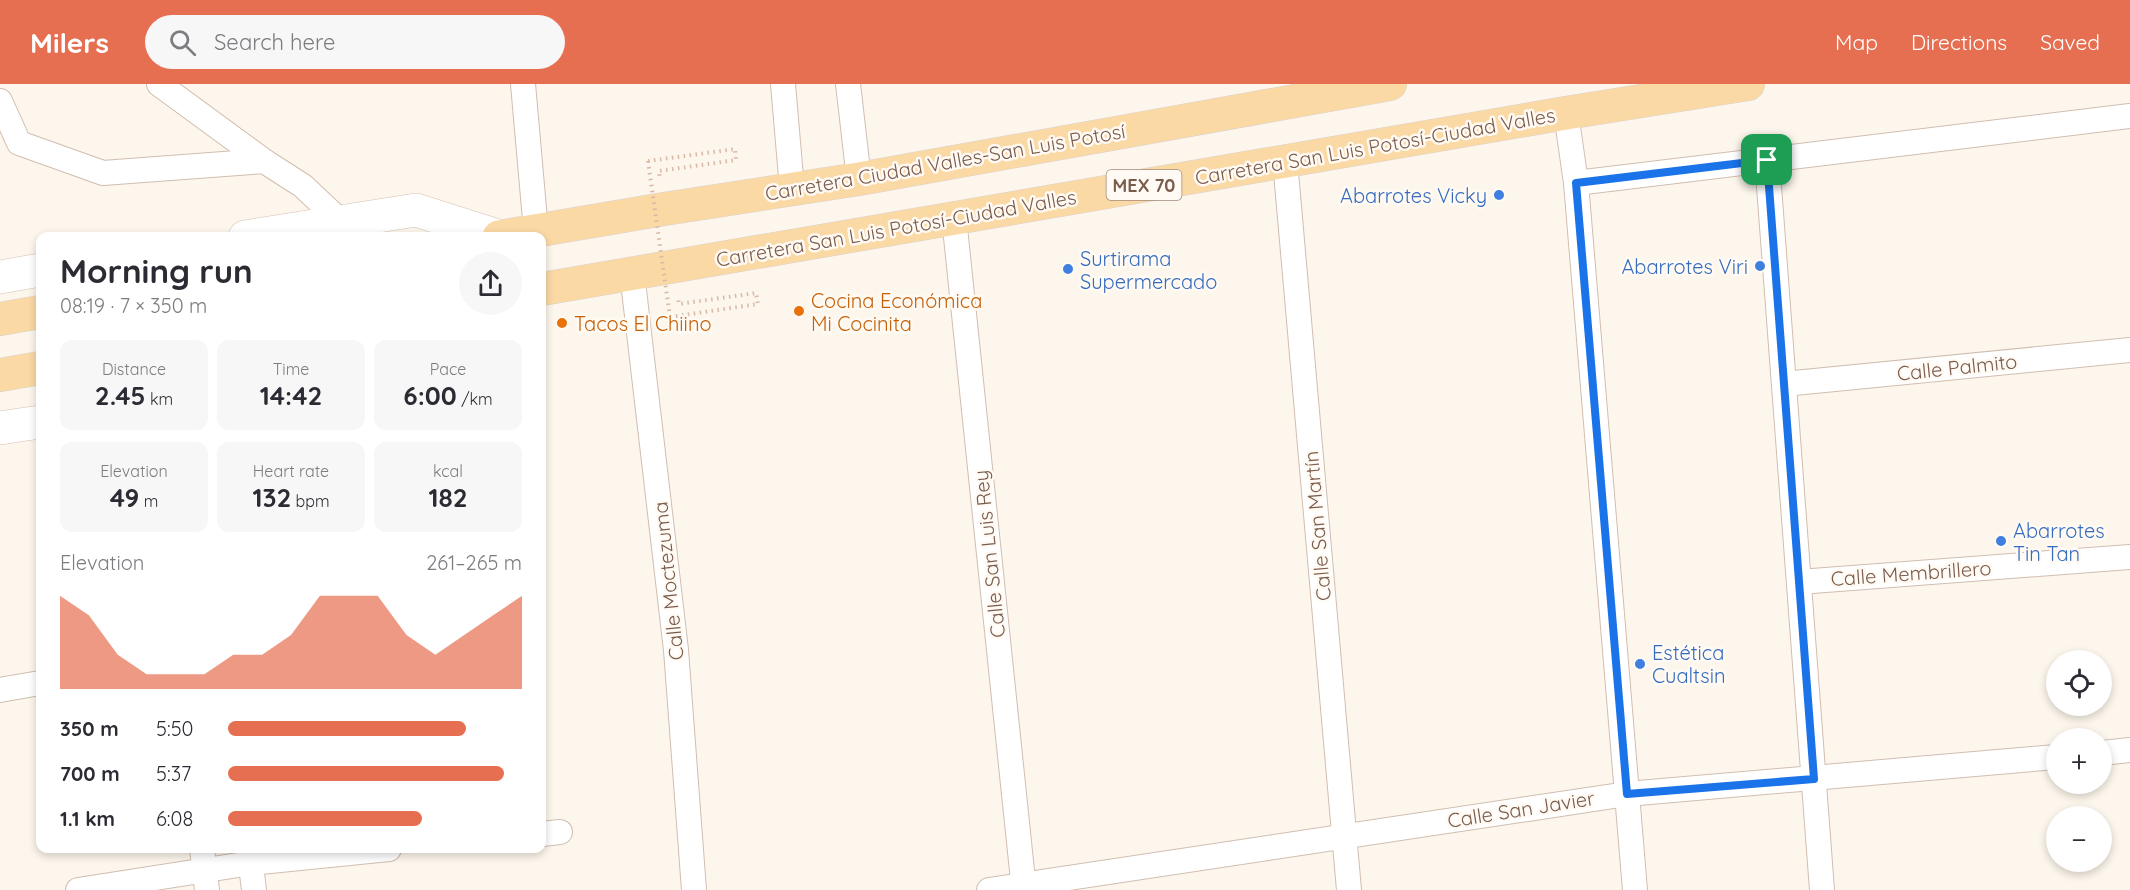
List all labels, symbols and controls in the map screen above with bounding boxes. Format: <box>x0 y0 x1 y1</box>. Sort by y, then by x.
search box <box>145 15 565 69</box>
text: Milers <box>30 25 109 60</box>
icon: search <box>166 26 199 59</box>
text: Search here <box>214 28 335 56</box>
text: Map <box>1835 29 1878 55</box>
text: Directions <box>1911 29 2007 55</box>
text: Saved <box>2040 29 2100 55</box>
street label: Carretera San Luis Potosí-Ciudad Valles <box>1193 102 1557 190</box>
street label: Carretera Ciudad Valles-San Luis Potosí <box>763 118 1128 206</box>
pin <box>1741 134 1792 185</box>
icon: arrive <box>1750 143 1783 176</box>
road number: MEX 70 <box>1106 170 1182 200</box>
place label: Abarrotes Vicky <box>1340 183 1487 208</box>
street label: Carretera San Luis Potosí-Ciudad Valles <box>714 184 1078 272</box>
marker: Abarrotes Vicky <box>1492 188 1506 202</box>
place label: Surtirama Supermercado <box>1080 246 1217 294</box>
text: Morning run <box>60 250 253 291</box>
button: share <box>459 252 522 315</box>
place label: Abarrotes Viri <box>1621 254 1748 279</box>
marker: Abarrotes Viri <box>1753 259 1767 273</box>
marker: Surtirama Supermercado <box>1061 262 1075 276</box>
place label: Cocina Económica Mi Cocinita <box>811 288 982 336</box>
text: 08:19 · 7 × 350 m <box>60 293 207 318</box>
marker: Cocina Económica Mi Cocinita <box>792 304 806 318</box>
place label: Tacos El Chiino <box>574 311 712 336</box>
marker: Tacos El Chiino <box>555 316 569 330</box>
street label: Calle Palmito <box>1896 348 2018 386</box>
text: Distance <box>102 359 166 379</box>
text: Time <box>273 359 309 379</box>
text: Pace <box>430 359 466 379</box>
text: 2.45 <box>95 379 146 412</box>
text: 14:42 <box>260 379 322 412</box>
text: 6:00 <box>403 379 457 412</box>
text: km <box>146 389 173 409</box>
text: /km <box>457 389 493 409</box>
street label: Calle San Martín <box>1298 450 1336 602</box>
text: Elevation <box>100 461 168 481</box>
text: Heart rate <box>253 461 329 481</box>
text: kcal <box>433 461 463 481</box>
street label: Calle San Luis Rey <box>968 469 1010 639</box>
text: 49 <box>110 481 139 514</box>
text: 132 <box>252 481 291 514</box>
text: 182 <box>428 481 468 514</box>
text: m <box>139 491 158 511</box>
text: bpm <box>291 491 330 511</box>
street label: Calle Moctezuma <box>647 501 689 661</box>
place label: Abarrotes Tin Tan <box>2013 518 2105 566</box>
marker: Abarrotes Tin Tan <box>1994 534 2008 548</box>
text: Elevation <box>60 550 144 575</box>
text: 261–265 m <box>426 550 522 575</box>
street label: Calle Membrillero <box>1830 555 1992 591</box>
place label: Estética Cualtsin <box>1652 640 1726 688</box>
map controls <box>2046 650 2112 872</box>
button: locate <box>2046 650 2112 716</box>
marker: Estética Cualtsin <box>1633 657 1647 671</box>
text: 350 m <box>60 716 119 741</box>
text: 5:50 <box>156 716 193 741</box>
button: + <box>2046 728 2112 794</box>
text: 700 m <box>60 761 120 786</box>
text: 5:37 <box>156 761 191 786</box>
street label: Calle San Javier <box>1446 785 1597 833</box>
text: 1.1 km <box>60 806 115 831</box>
text: 6:08 <box>156 806 193 831</box>
button: − <box>2046 806 2112 872</box>

